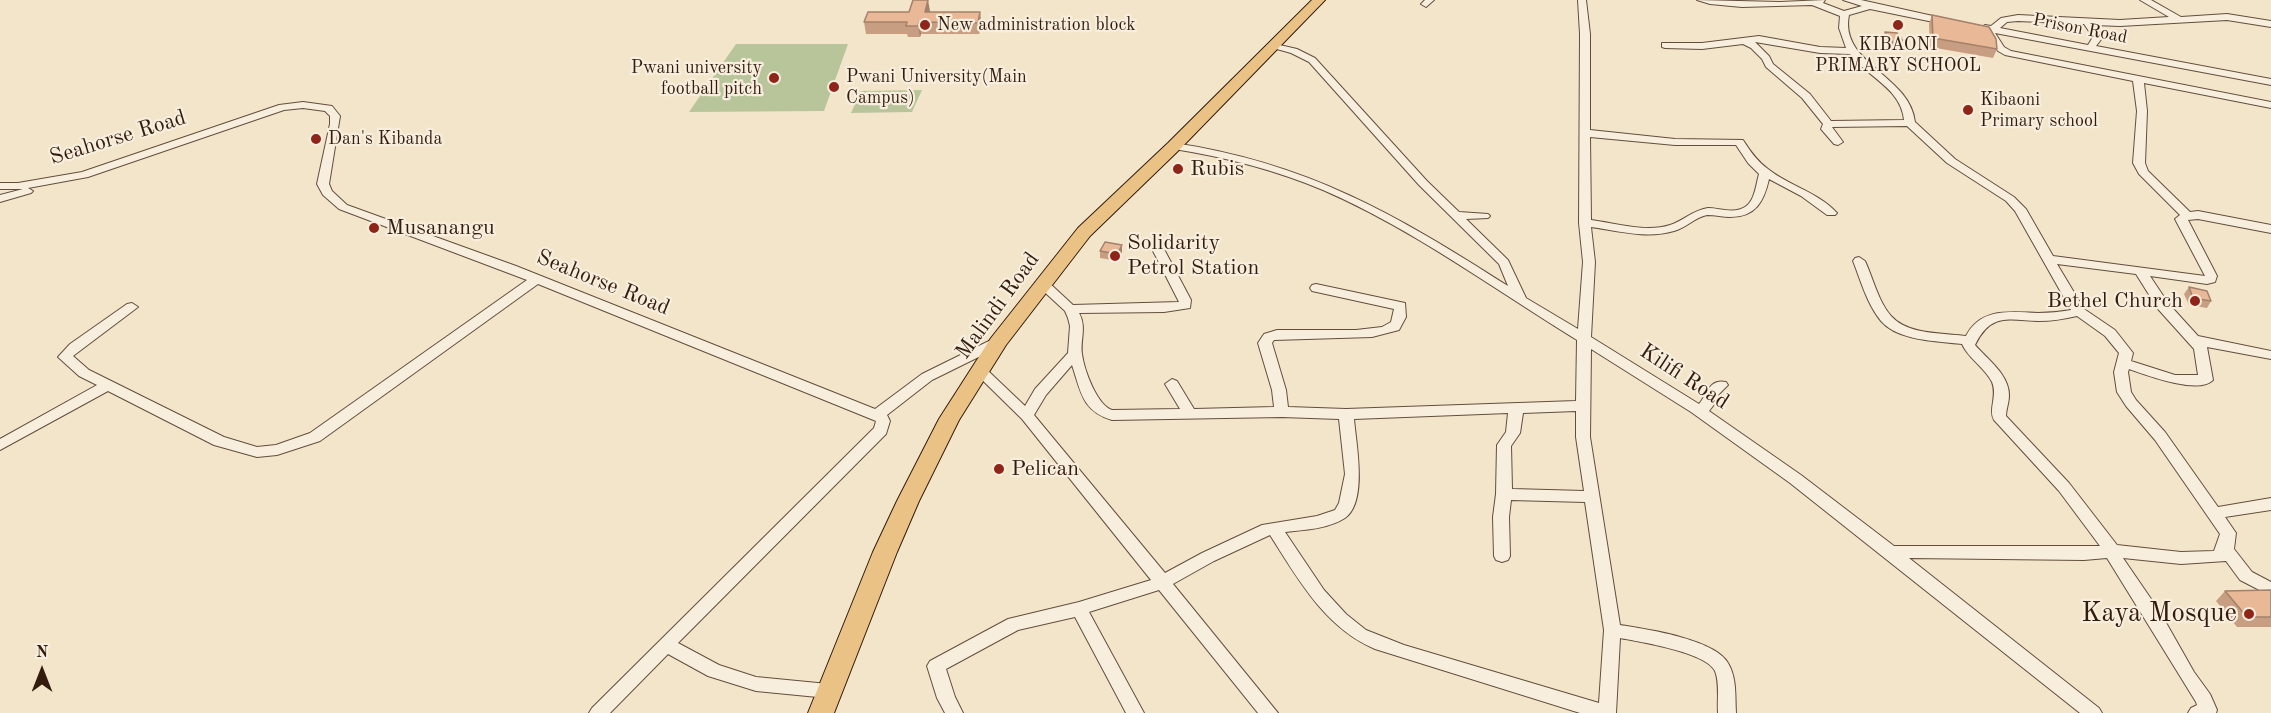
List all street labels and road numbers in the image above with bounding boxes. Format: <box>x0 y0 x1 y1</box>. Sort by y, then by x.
street label: Prison Road <box>2031 9 2129 49</box>
street label: Seahorse Road <box>47 105 189 171</box>
street label: Seahorse Road <box>533 244 673 322</box>
street label: Malindi Road <box>950 247 1046 365</box>
street label: Kilifi Road <box>1634 338 1734 416</box>

